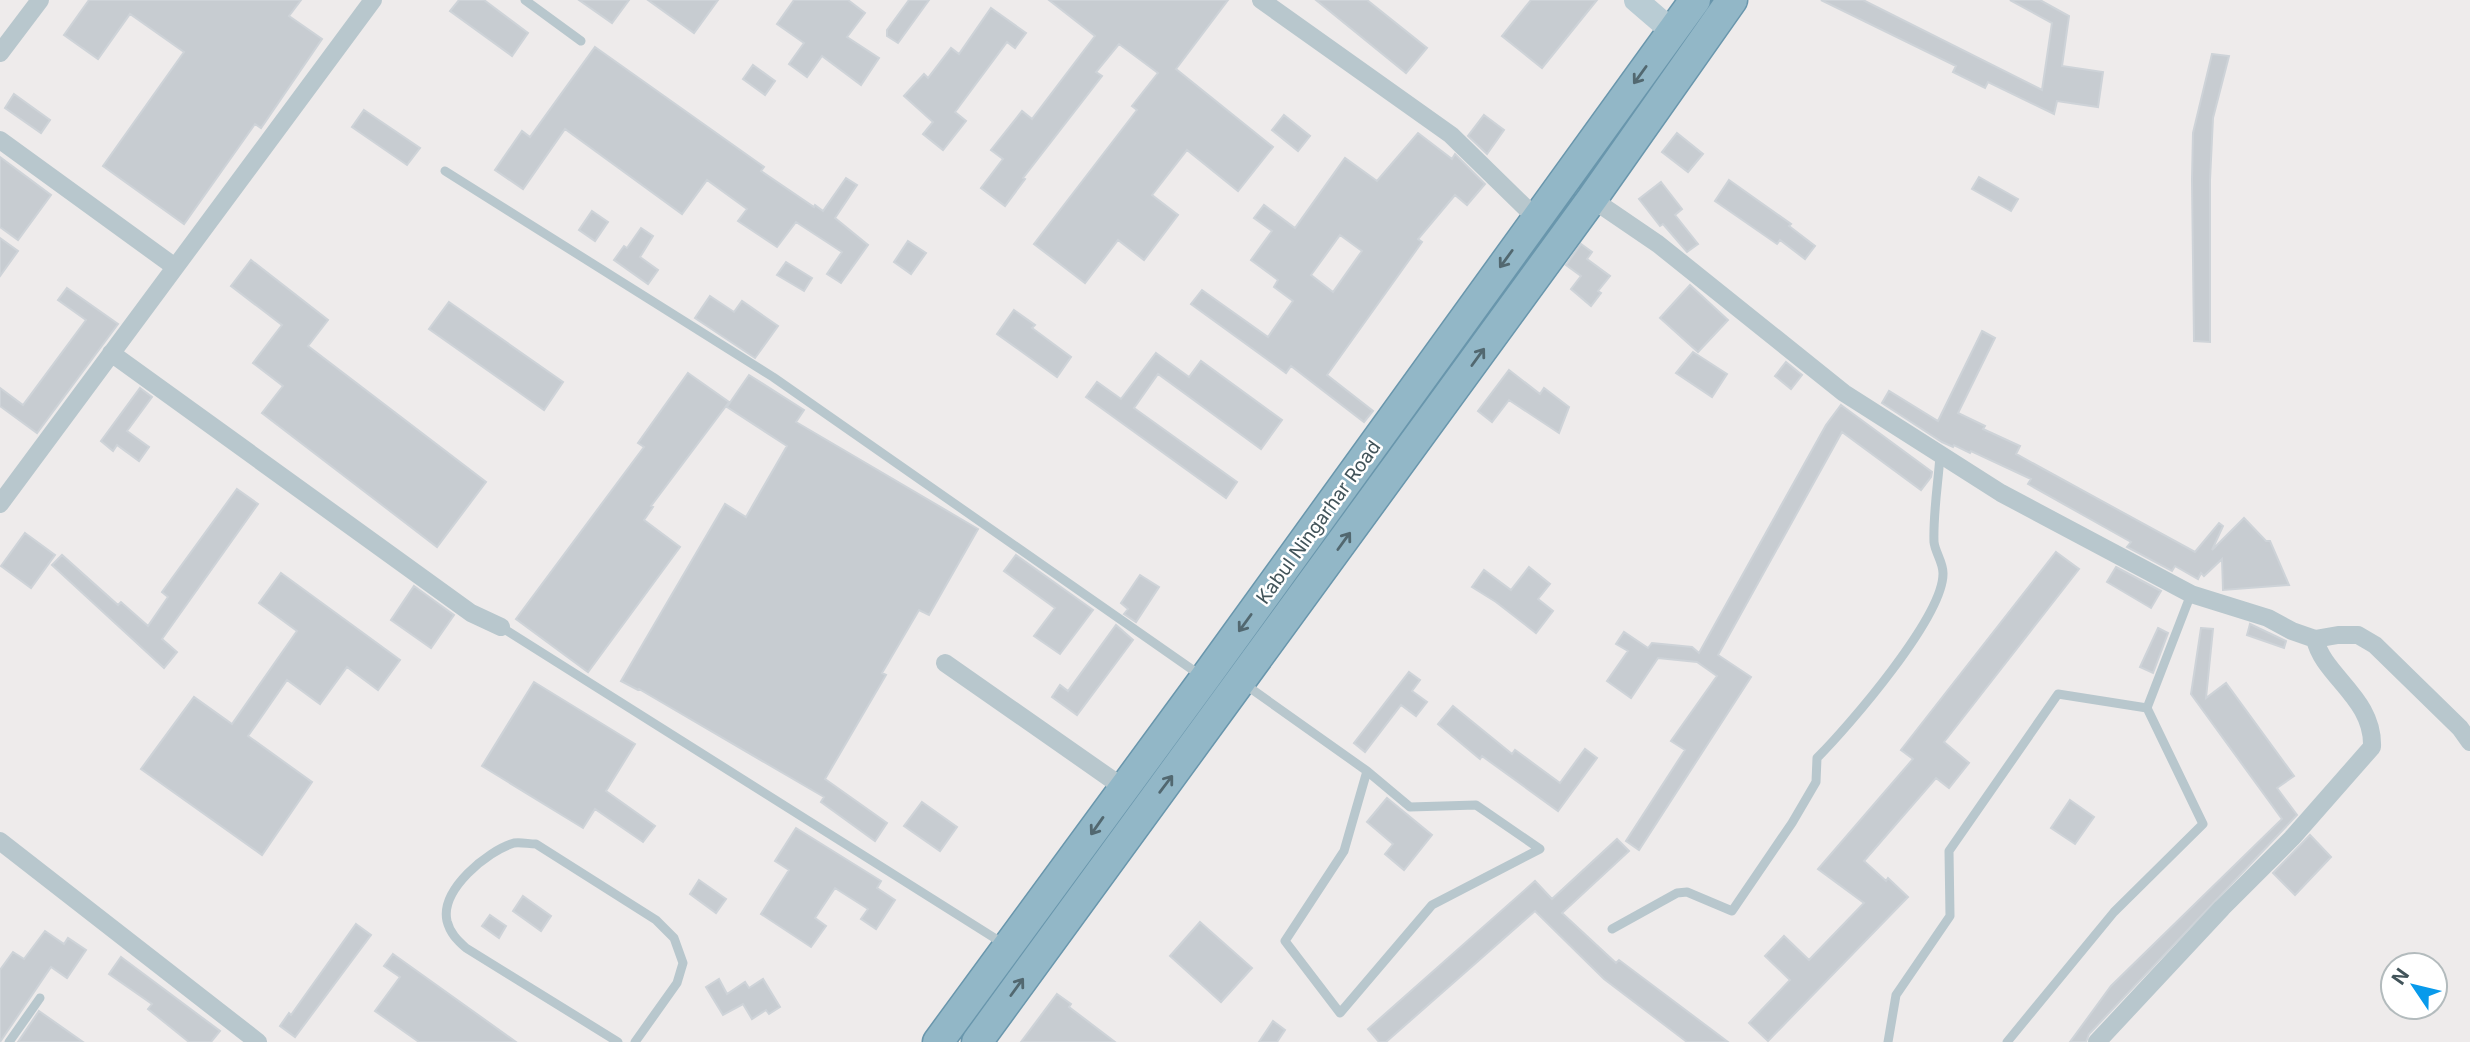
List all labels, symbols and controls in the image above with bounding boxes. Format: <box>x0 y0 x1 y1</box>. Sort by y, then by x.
one-way arrow <box>1633 65 1647 84</box>
one-way arrow <box>1499 249 1514 268</box>
one-way arrow <box>1471 348 1485 367</box>
street label: Kabul Ningarhar Road <box>1251 436 1385 609</box>
one-way arrow <box>1337 532 1351 551</box>
one-way arrow <box>1238 613 1252 632</box>
one-way arrow <box>1158 774 1173 793</box>
one-way arrow <box>1090 816 1104 835</box>
north arrow <box>2379 951 2449 1021</box>
text: N <box>2387 964 2414 989</box>
one-way arrow <box>1010 978 1024 997</box>

